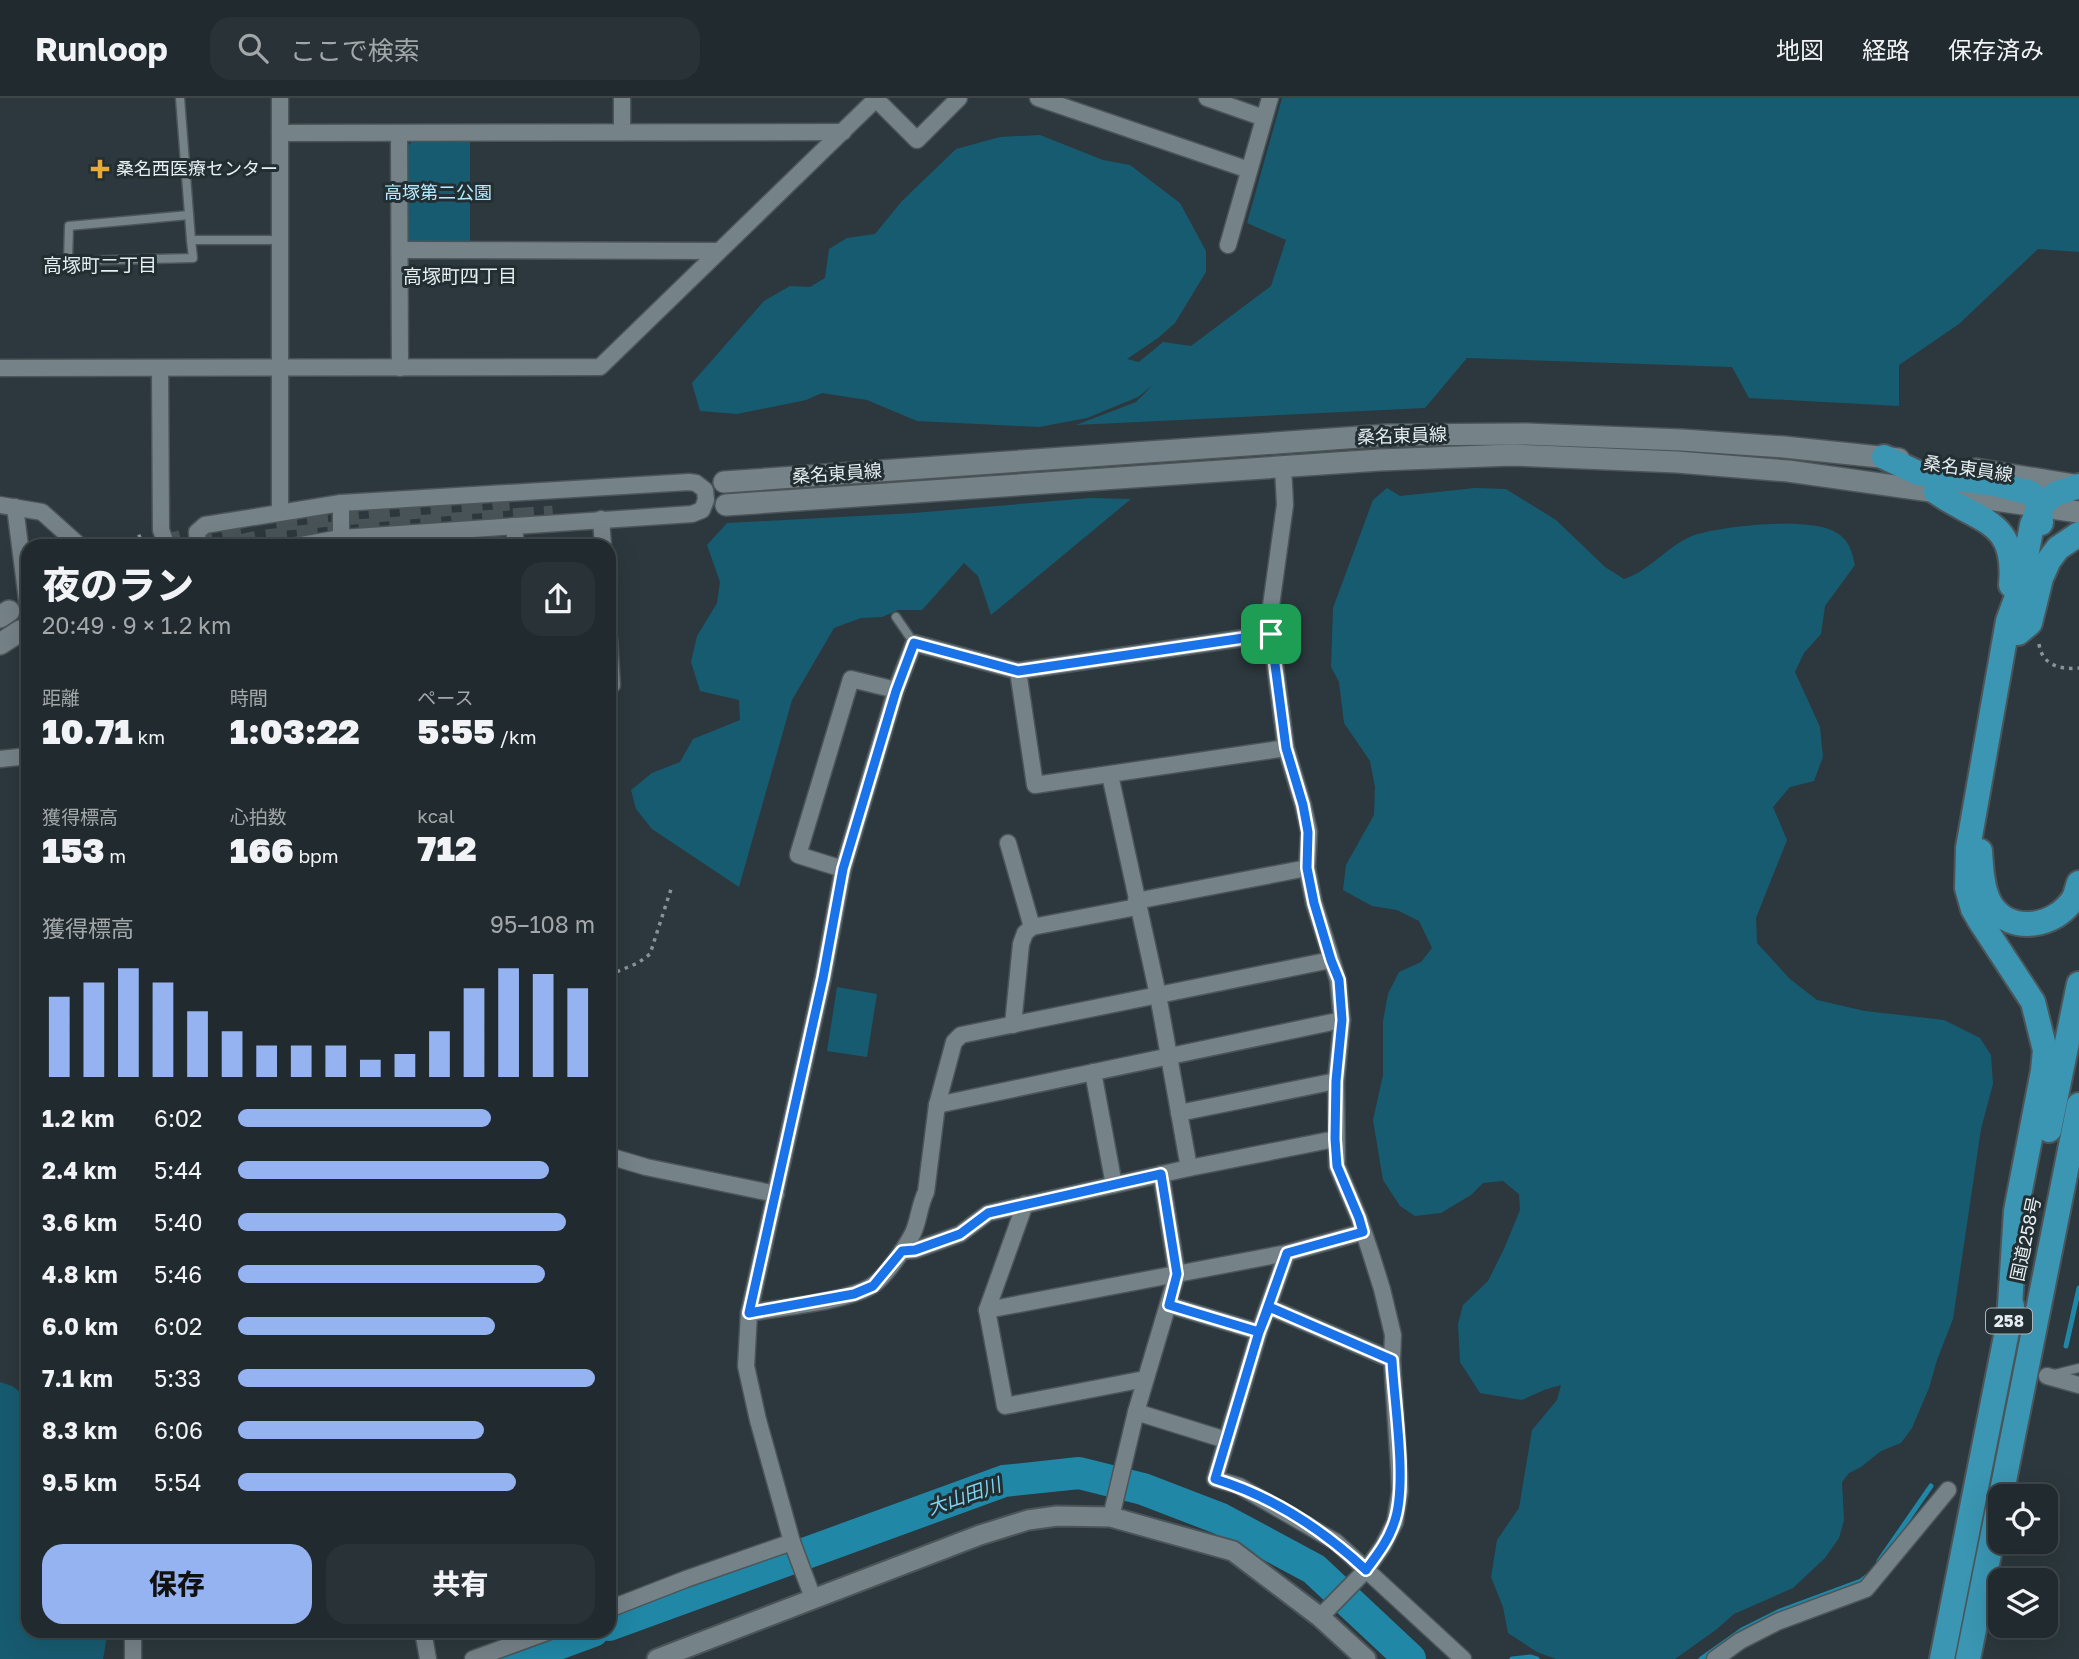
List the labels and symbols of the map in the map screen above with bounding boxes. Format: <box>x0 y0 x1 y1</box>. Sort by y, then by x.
place label: 桑名西医療センター <box>116 157 278 179</box>
marker: 桑名西医療センター <box>90 159 110 179</box>
park label: 高塚第二公園 <box>384 181 492 203</box>
district label: 高塚町二丁目 <box>43 253 157 276</box>
district label: 高塚町四丁目 <box>403 264 517 287</box>
street label: 桑名東員線 <box>1357 422 1447 448</box>
street label: 桑名東員線 <box>1922 451 2014 485</box>
street label: 桑名東員線 <box>791 459 883 487</box>
pin <box>1241 604 1301 664</box>
street label: 国道258号 <box>2005 1195 2045 1283</box>
road number: 258 <box>1986 1308 2032 1334</box>
water label: 大山田川 <box>924 1472 1005 1519</box>

